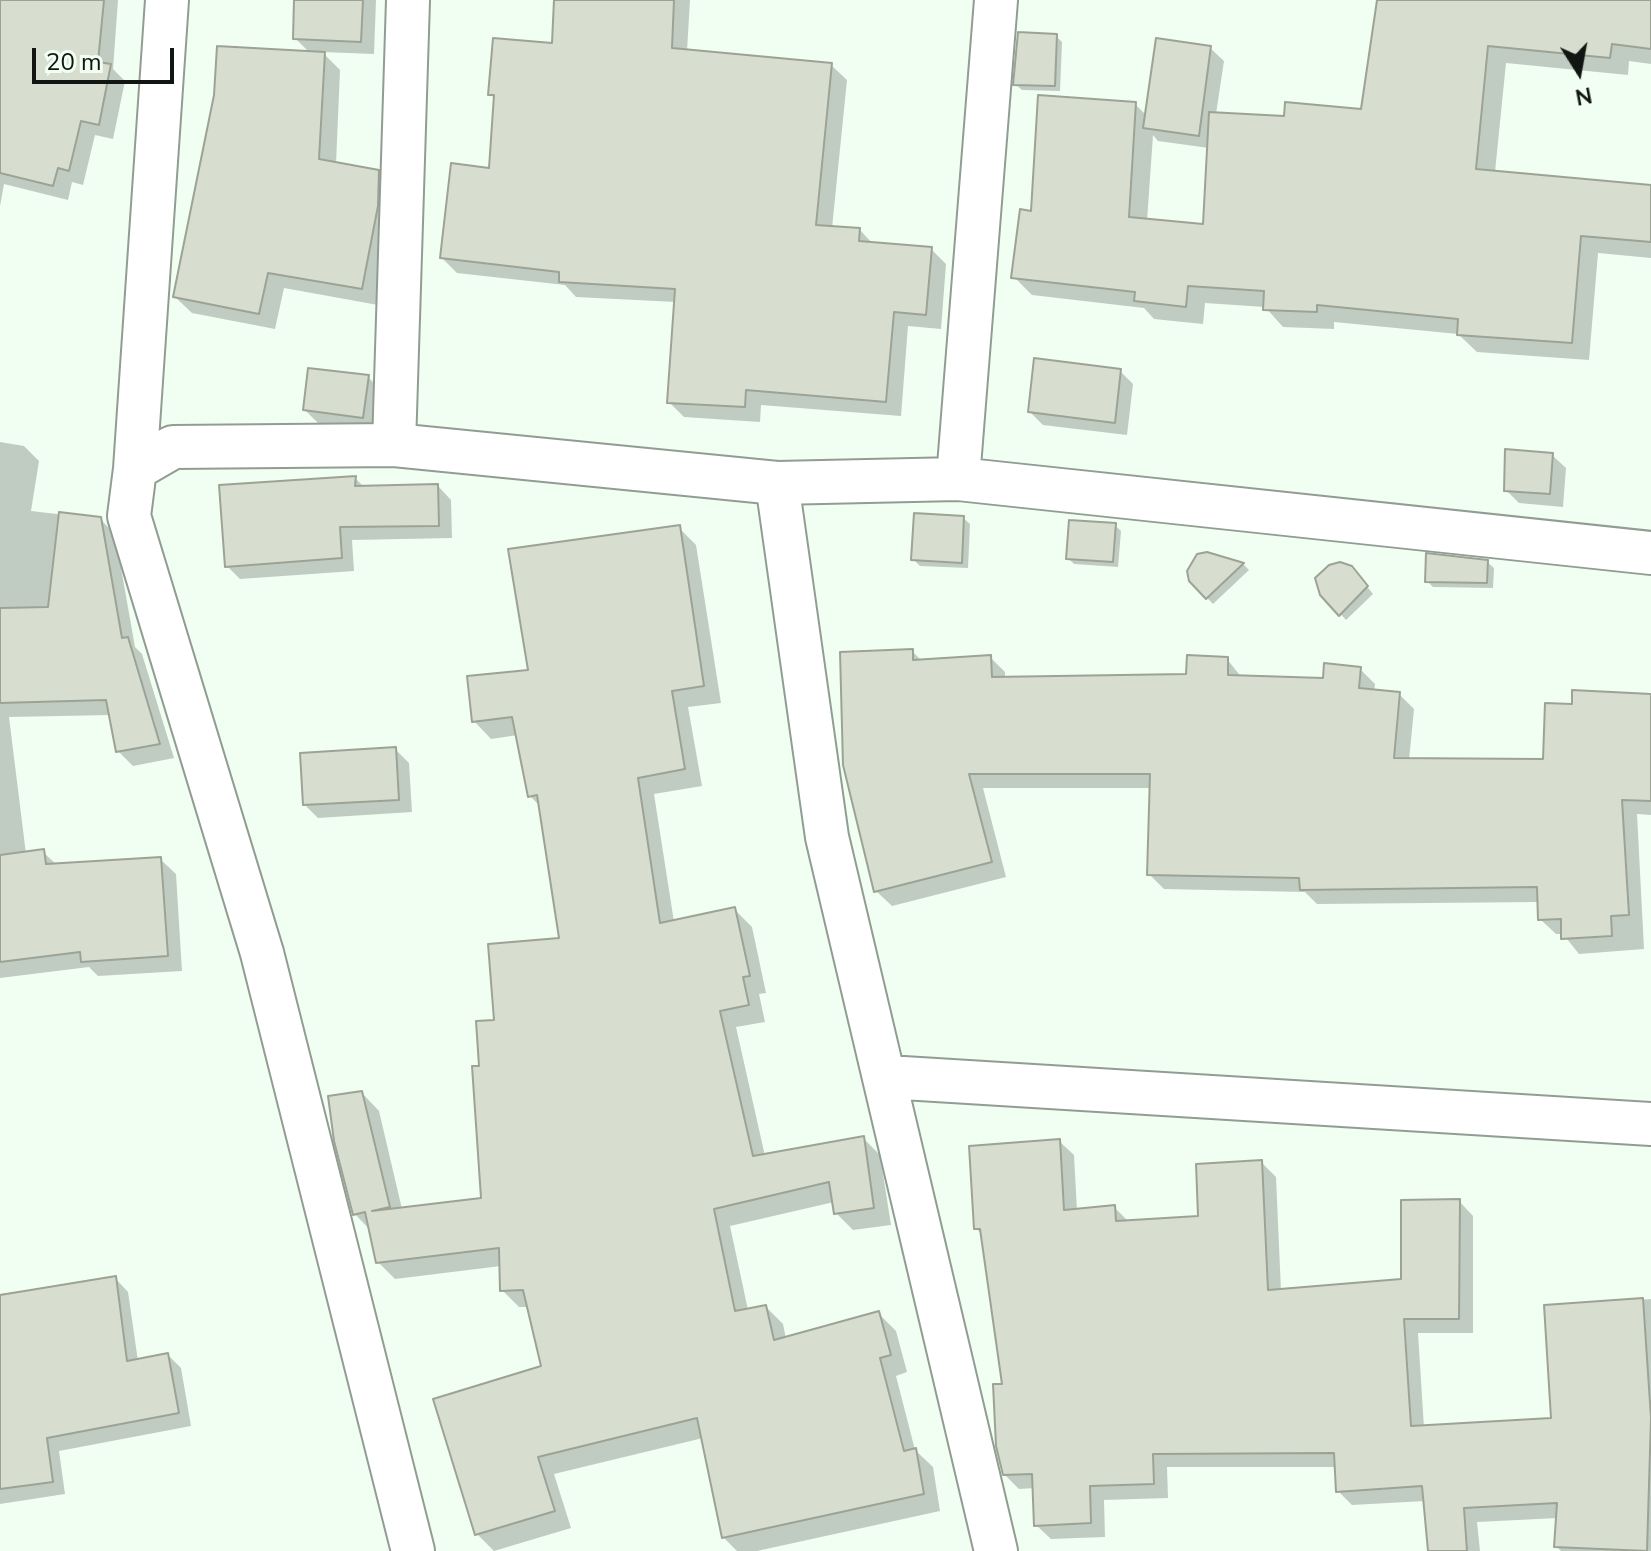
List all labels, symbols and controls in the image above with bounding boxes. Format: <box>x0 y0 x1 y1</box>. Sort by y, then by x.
scale bar <box>36 32 178 82</box>
north arrow <box>1539 32 1619 112</box>
text: 20 m <box>46 46 102 78</box>
text: N <box>1573 79 1595 112</box>

